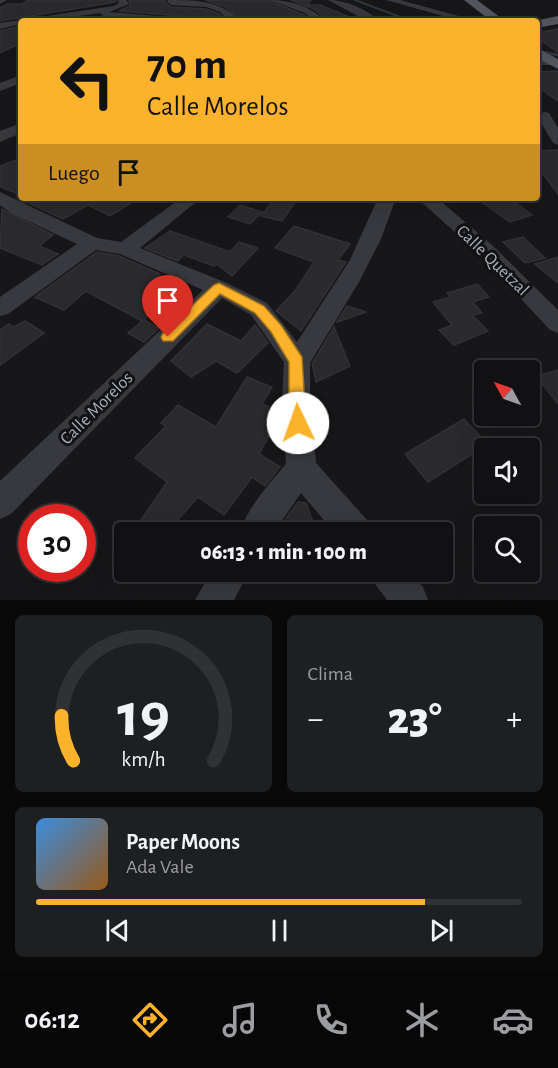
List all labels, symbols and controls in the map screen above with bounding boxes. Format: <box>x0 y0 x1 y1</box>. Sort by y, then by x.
icon: left <box>48 42 126 120</box>
text: 70 m <box>147 44 227 86</box>
text: Calle Morelos <box>147 93 289 120</box>
icon: arrive <box>112 156 145 189</box>
text: Luego <box>48 162 100 184</box>
street label: Calle Quetzal <box>453 222 532 299</box>
pin <box>142 275 193 337</box>
icon: arrive <box>151 284 184 317</box>
north arrow <box>474 360 540 426</box>
map controls <box>474 360 540 582</box>
street label: Calle Morelos <box>57 369 136 448</box>
position arrow <box>266 391 330 455</box>
button: sound <box>474 438 540 504</box>
speed limit sign: 30 <box>18 504 96 582</box>
button: search <box>474 516 540 582</box>
text: 06:13 · 1 min · 100 m <box>200 541 367 563</box>
text: Clima <box>308 664 353 684</box>
text: 19 <box>117 685 170 747</box>
text: 23° <box>388 697 442 742</box>
text: − <box>308 703 323 736</box>
text: + <box>506 703 522 736</box>
text: km/h <box>121 749 165 770</box>
text: Paper Moons <box>126 831 240 853</box>
text: Ada Vale <box>126 857 194 877</box>
icon: previous <box>101 914 134 947</box>
icon: pause <box>263 914 296 947</box>
icon: next <box>425 914 458 947</box>
icon: directions <box>129 999 171 1041</box>
icon: music <box>219 999 261 1041</box>
icon: phone <box>310 999 352 1041</box>
icon: climate <box>401 999 443 1041</box>
icon: car <box>492 999 534 1041</box>
text: 06:12 <box>24 1006 80 1033</box>

